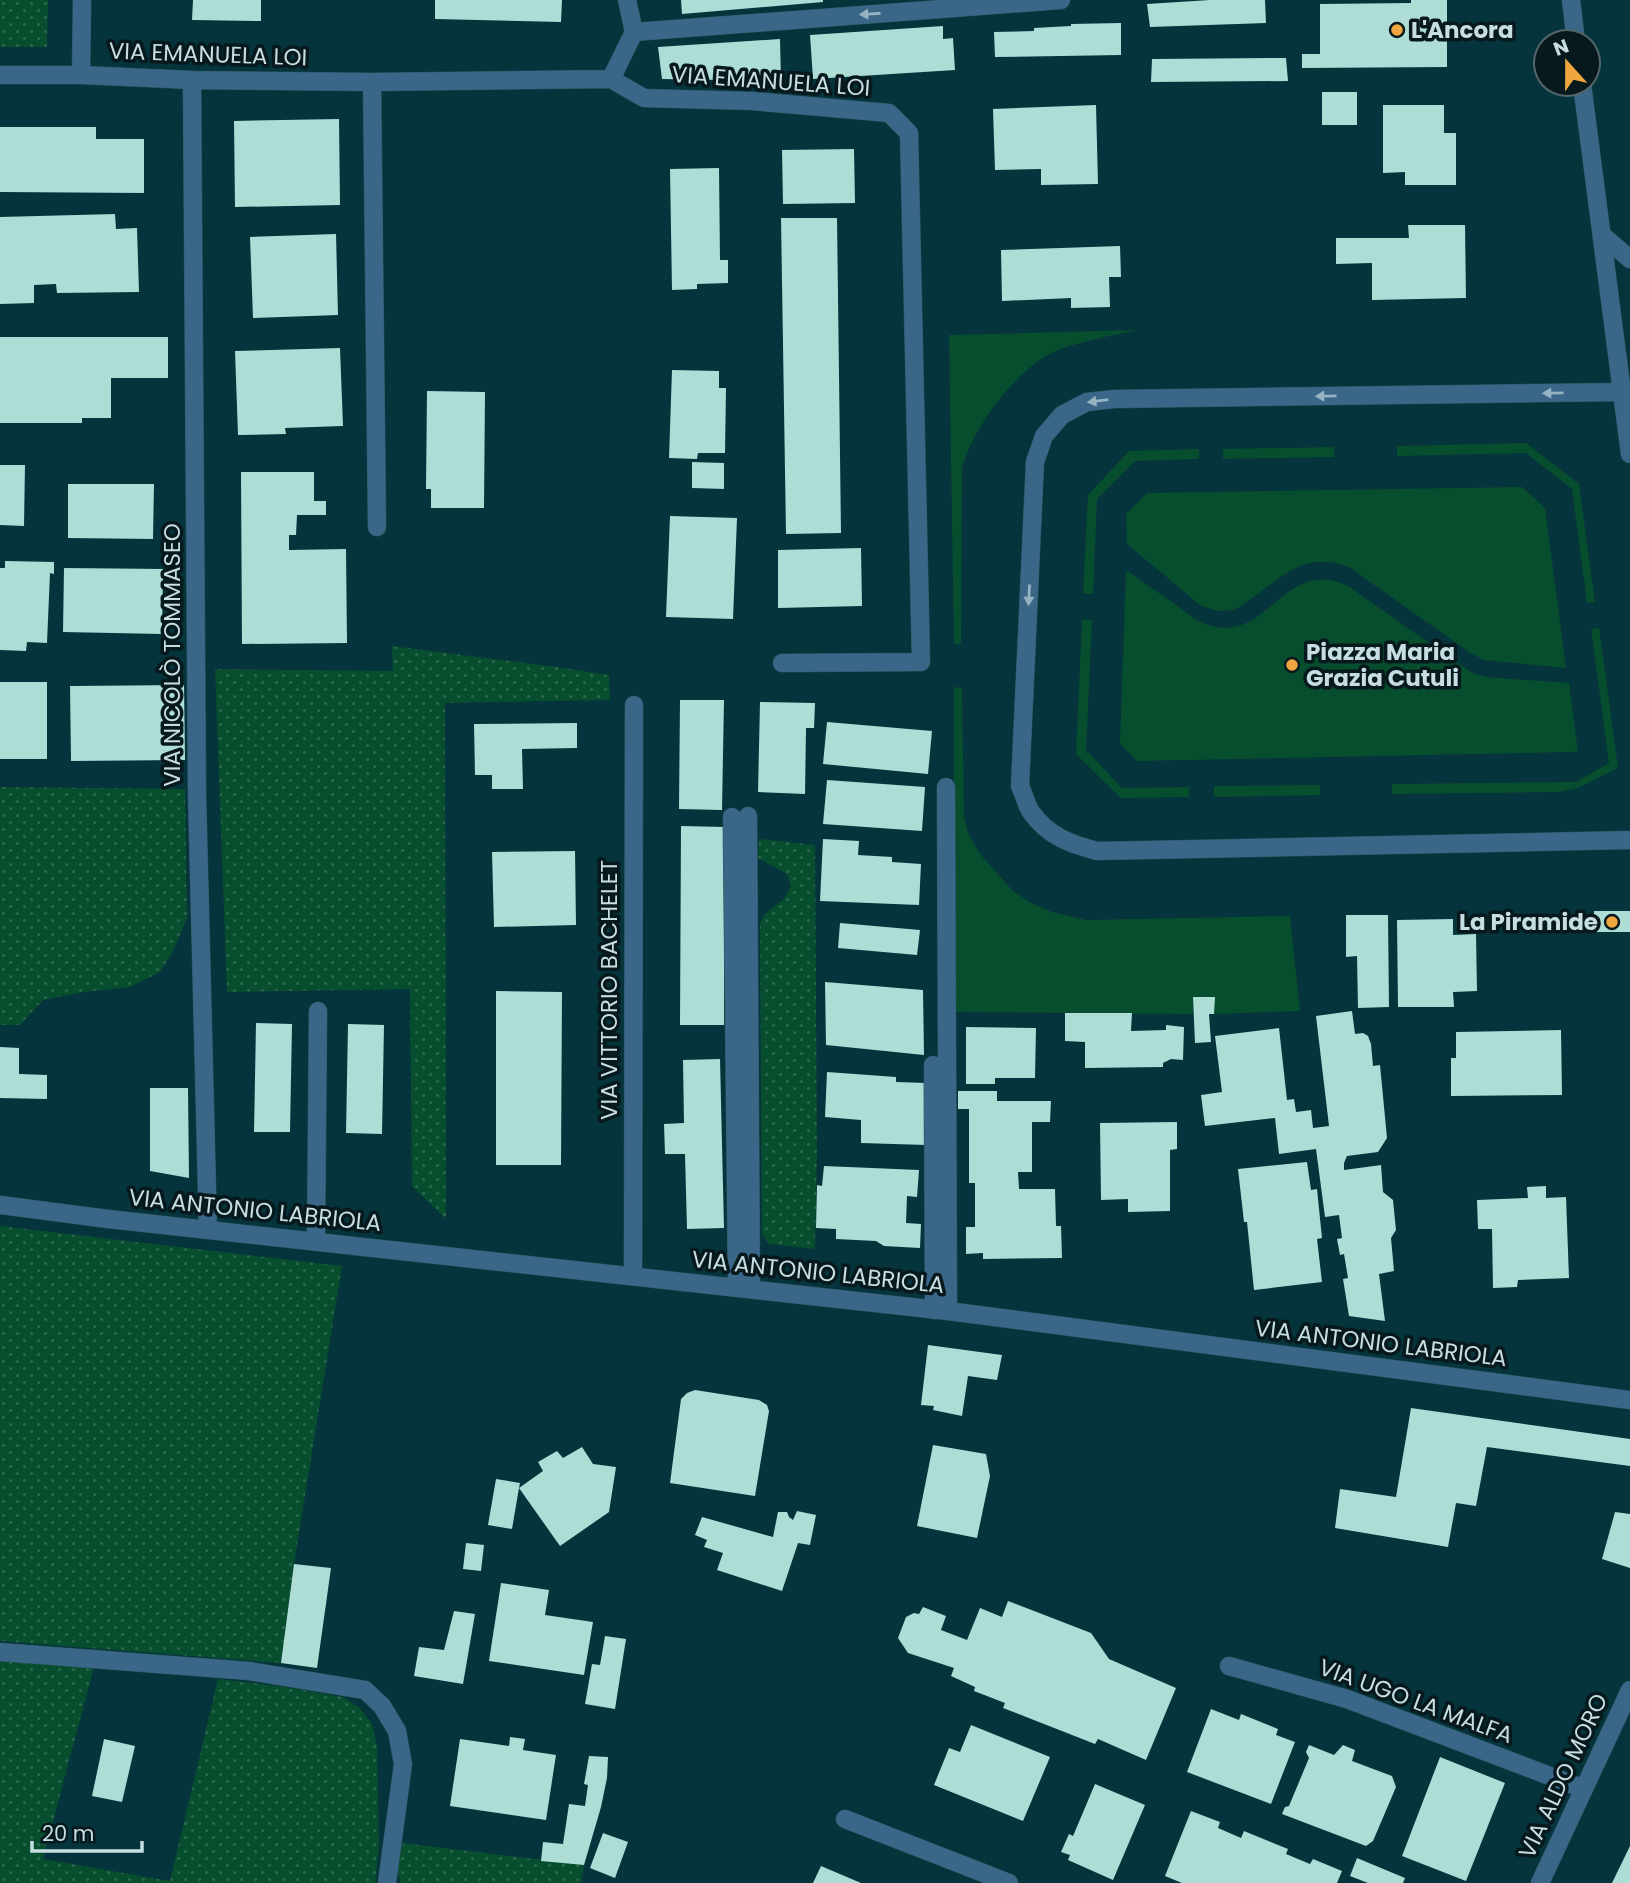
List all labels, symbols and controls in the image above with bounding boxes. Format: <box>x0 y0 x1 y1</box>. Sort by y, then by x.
one-way arrow <box>859 9 881 20</box>
place label: L'Ancora <box>1411 14 1514 46</box>
marker: L'Ancora <box>1389 22 1405 38</box>
north arrow <box>1532 28 1602 98</box>
text: N <box>1550 32 1573 63</box>
street label: VIA EMANUELA LOI <box>108 35 308 73</box>
street label: VIA EMANUELA LOI <box>671 58 871 104</box>
one-way arrow <box>1542 387 1564 399</box>
one-way arrow <box>1314 390 1336 402</box>
one-way arrow <box>1087 396 1109 407</box>
street label: VIA NICOLÒ TOMMASEO <box>156 523 188 787</box>
one-way arrow <box>1023 584 1034 606</box>
place label: Piazza Maria Grazia Cutuli <box>1306 636 1459 694</box>
marker: Piazza Maria Grazia Cutuli <box>1284 657 1300 673</box>
street label: VIA VITTORIO BACHELET <box>593 860 625 1120</box>
place label: La Piramide <box>1459 906 1598 938</box>
marker: La Piramide <box>1604 914 1620 930</box>
street label: VIA ANTONIO LABRIOLA <box>127 1181 383 1239</box>
street label: VIA ANTONIO LABRIOLA <box>690 1243 946 1301</box>
street label: VIA ANTONIO LABRIOLA <box>1253 1312 1509 1374</box>
street label: VIA UGO LA MALFA <box>1314 1651 1518 1751</box>
street label: VIA ALDO MORO <box>1511 1688 1615 1864</box>
scale bar <box>32 1810 142 1854</box>
text: 20 m <box>42 1819 95 1848</box>

